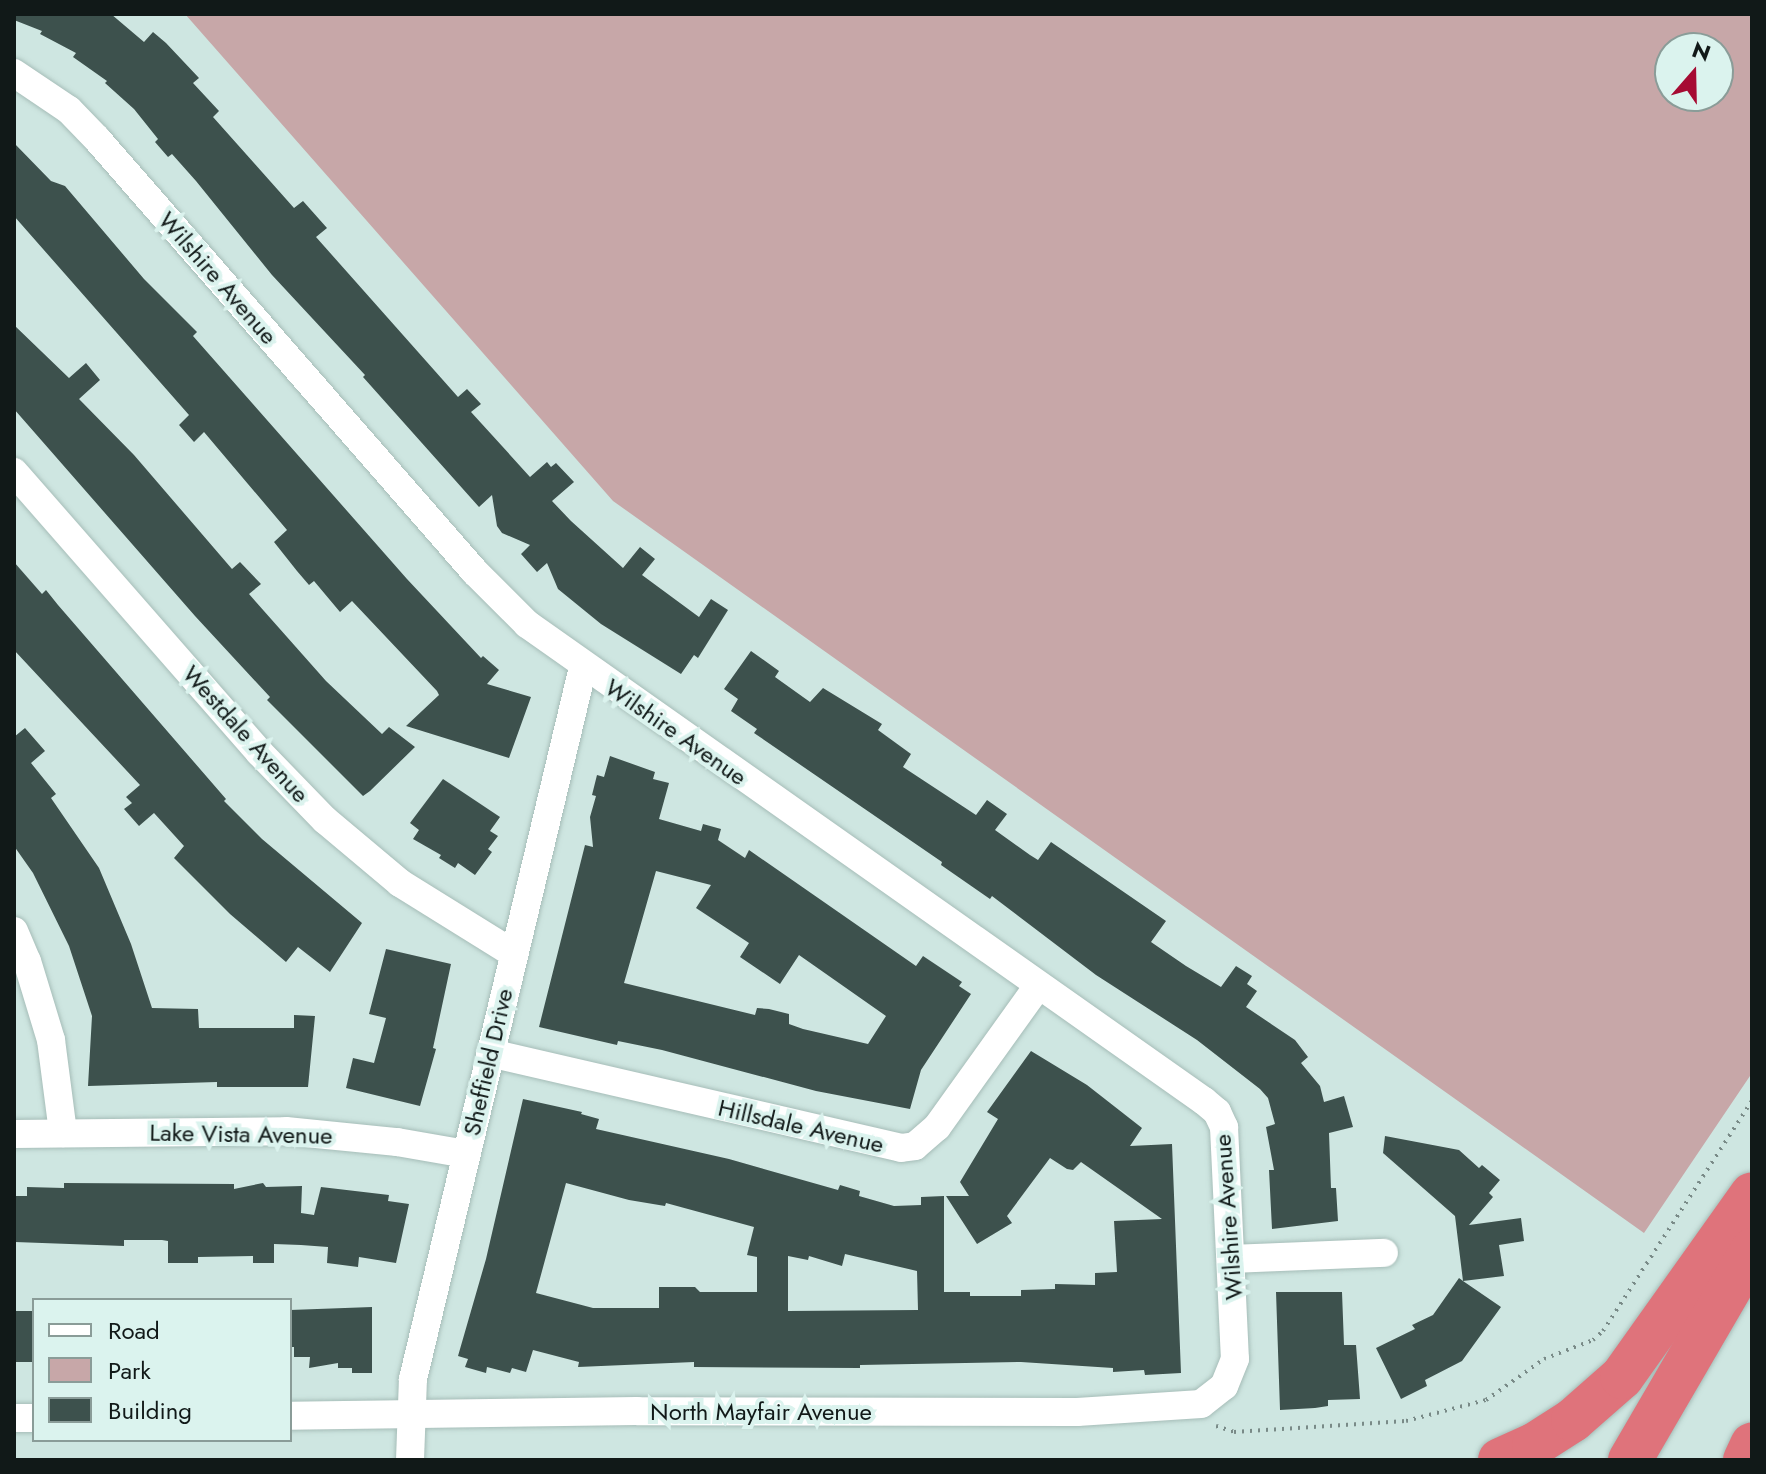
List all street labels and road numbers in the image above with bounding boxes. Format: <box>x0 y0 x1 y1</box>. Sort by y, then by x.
street label: Wilshire Avenue <box>153 206 283 350</box>
street label: Westdale Avenue <box>177 659 315 809</box>
street label: Wilshire Avenue <box>600 673 752 791</box>
street label: Sheffield Drive <box>457 986 519 1138</box>
street label: Hillsdale Avenue <box>715 1093 887 1159</box>
street label: Lake Vista Avenue <box>149 1118 333 1150</box>
street label: Wilshire Avenue <box>1208 1133 1248 1301</box>
street label: North Mayfair Avenue <box>650 1398 872 1426</box>

